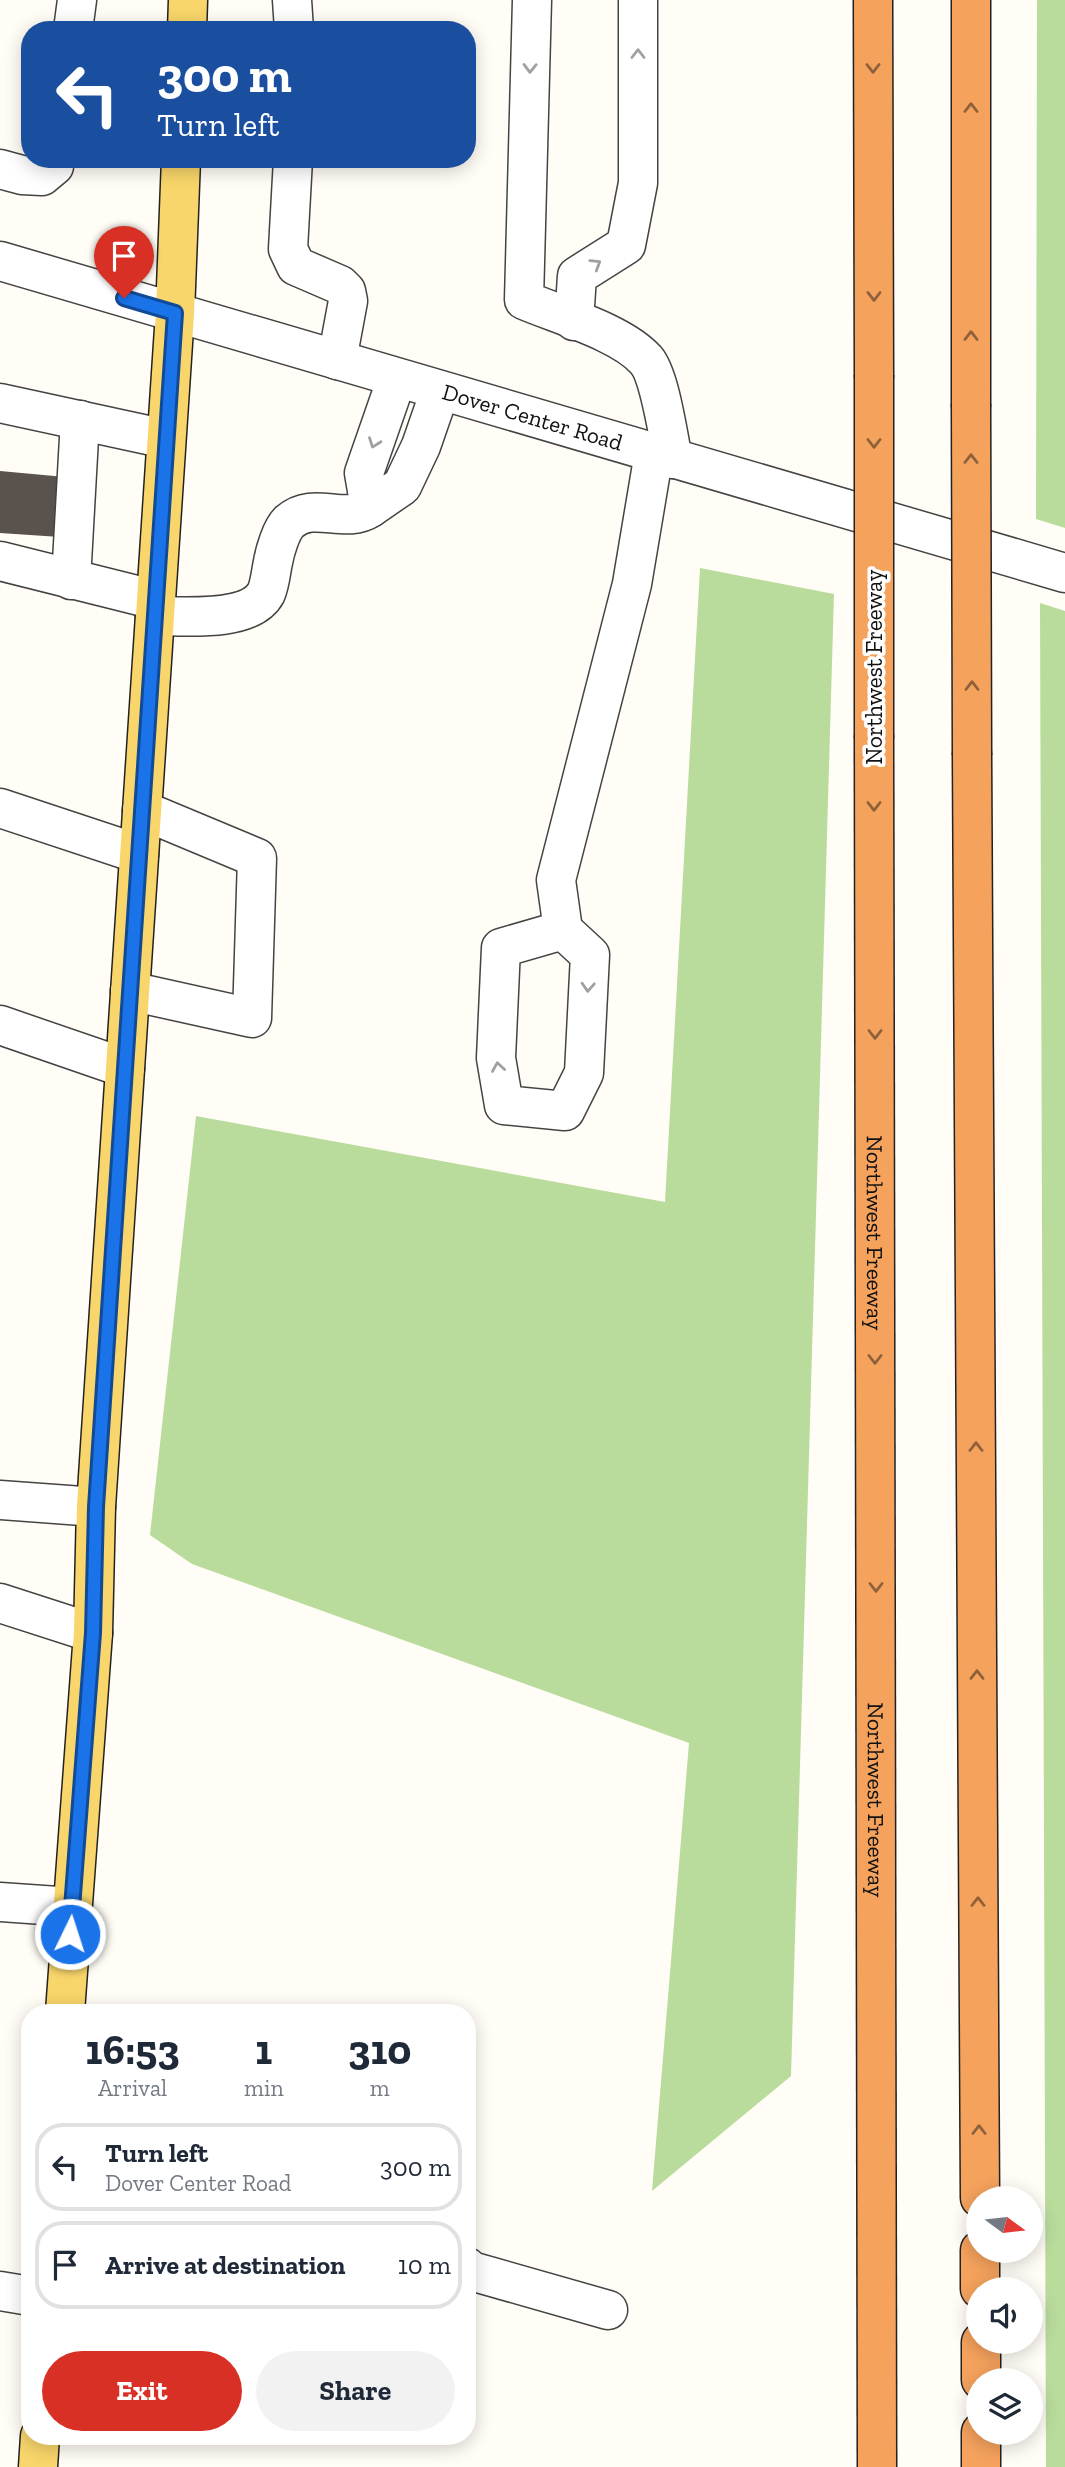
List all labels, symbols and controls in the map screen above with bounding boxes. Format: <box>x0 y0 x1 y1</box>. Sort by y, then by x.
text: 300 m <box>157 46 292 105</box>
one-way arrow <box>630 48 646 58</box>
icon: left <box>42 49 133 140</box>
one-way arrow <box>522 63 538 74</box>
one-way arrow <box>865 63 881 74</box>
one-way arrow <box>963 103 979 113</box>
text: Turn left <box>157 106 279 144</box>
pin <box>94 226 154 298</box>
icon: arrive <box>105 237 143 275</box>
one-way arrow <box>589 259 602 272</box>
one-way arrow <box>866 291 882 301</box>
one-way arrow <box>963 330 979 341</box>
street label: Dover Center Road <box>439 377 626 457</box>
one-way arrow <box>368 436 382 448</box>
one-way arrow <box>866 439 882 449</box>
one-way arrow <box>963 453 979 464</box>
street label: Northwest Freeway <box>860 569 888 764</box>
one-way arrow <box>964 681 980 691</box>
one-way arrow <box>866 802 882 812</box>
one-way arrow <box>581 982 596 993</box>
one-way arrow <box>867 1029 883 1040</box>
one-way arrow <box>491 1061 506 1073</box>
street label: Northwest Freeway <box>861 1135 889 1331</box>
one-way arrow <box>867 1355 883 1365</box>
one-way arrow <box>968 1442 984 1452</box>
one-way arrow <box>868 1582 883 1593</box>
one-way arrow <box>969 1669 985 1680</box>
street label: Northwest Freeway <box>862 1702 890 1898</box>
position arrow <box>33 1897 107 1971</box>
one-way arrow <box>970 1897 986 1907</box>
text: 16:53 <box>85 2024 180 2075</box>
text: 1 <box>255 2024 272 2075</box>
text: 310 <box>348 2024 412 2075</box>
text: Arrival <box>98 2074 167 2102</box>
text: min <box>244 2074 284 2102</box>
text: m <box>370 2074 390 2102</box>
one-way arrow <box>972 2124 987 2135</box>
text: Turn left <box>105 2137 208 2169</box>
icon: left <box>46 2148 84 2186</box>
text: 300 m <box>380 2151 451 2183</box>
text: Dover Center Road <box>105 2169 291 2197</box>
north arrow <box>966 2186 1043 2263</box>
map controls <box>966 2186 1043 2445</box>
icon: arrive <box>46 2246 84 2284</box>
text: Arrive at destination <box>105 2249 345 2281</box>
text: 10 m <box>398 2249 451 2281</box>
button: sound <box>966 2277 1043 2354</box>
button: Exit <box>42 2351 242 2431</box>
button: Share <box>256 2351 455 2431</box>
button: layers <box>966 2368 1043 2445</box>

